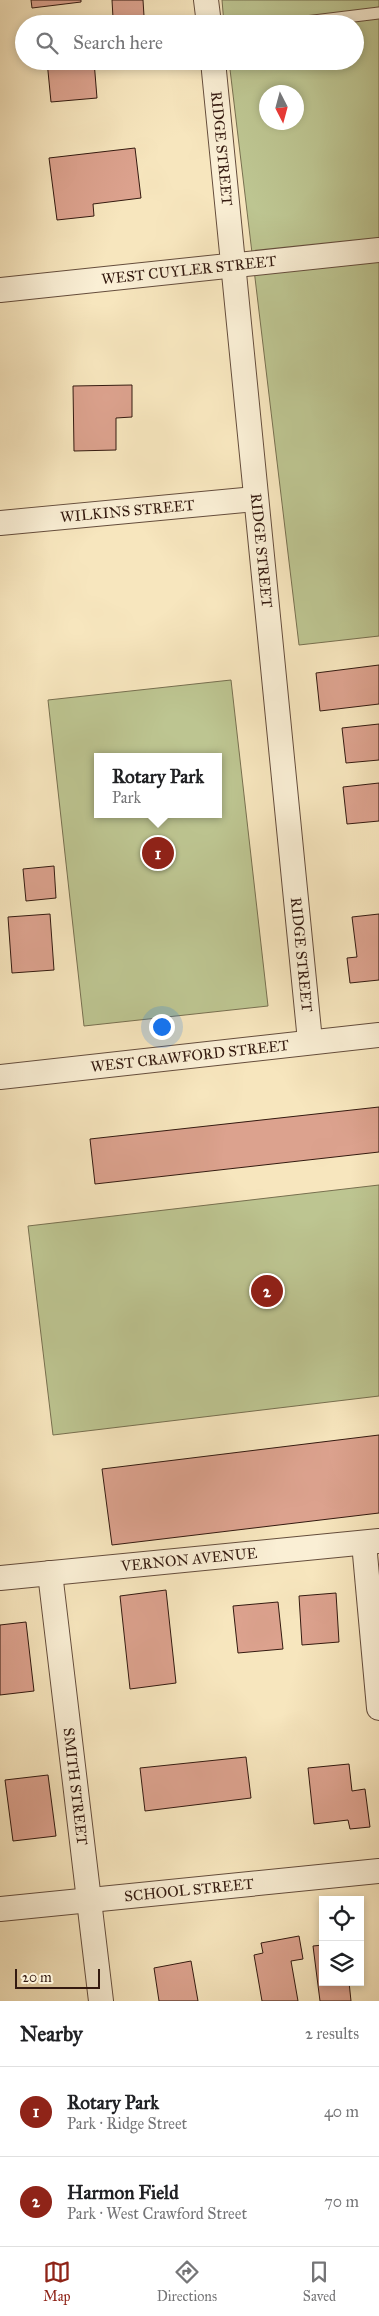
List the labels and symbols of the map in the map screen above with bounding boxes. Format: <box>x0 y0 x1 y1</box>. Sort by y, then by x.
north arrow <box>259 85 304 130</box>
street label: RIDGE STREET <box>207 90 236 207</box>
street label: WEST CUYLER STREET <box>100 252 277 288</box>
street label: RIDGE STREET <box>247 492 276 609</box>
street label: WILKINS STREET <box>60 496 195 526</box>
pin: 1 <box>142 834 174 872</box>
street label: RIDGE STREET <box>287 896 316 1013</box>
your location <box>149 1014 175 1040</box>
street label: WEST CRAWFORD STREET <box>90 1036 290 1076</box>
pin: 2 <box>251 1272 283 1310</box>
street label: VERNON AVENUE <box>119 1544 258 1575</box>
street label: SMITH STREET <box>60 1727 91 1846</box>
street label: SCHOOL STREET <box>123 1875 255 1905</box>
scale bar <box>15 1966 100 1989</box>

